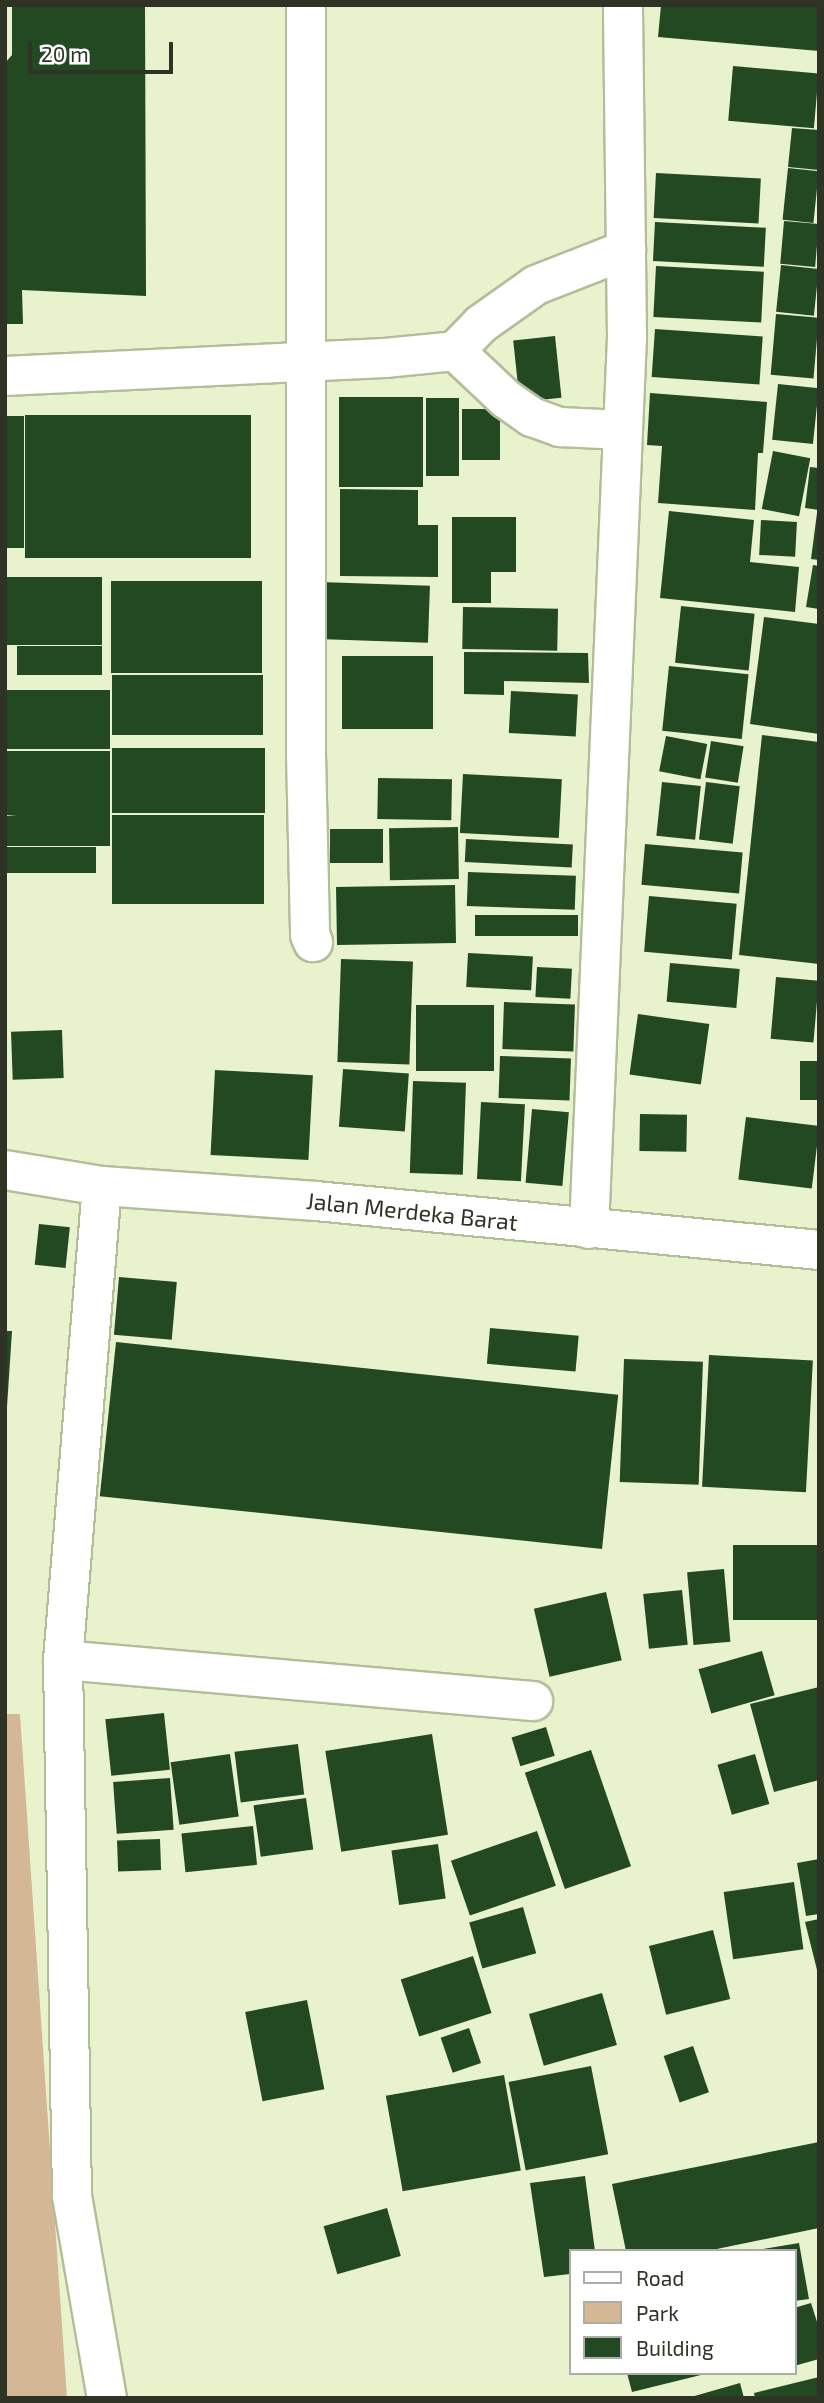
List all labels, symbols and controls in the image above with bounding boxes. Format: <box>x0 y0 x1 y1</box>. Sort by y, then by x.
scale bar <box>32 28 177 72</box>
text: 20 m <box>41 41 89 66</box>
street label: Jalan Merdeka Barat <box>305 1186 519 1236</box>
legend <box>568 2249 796 2375</box>
text: Road <box>636 2265 684 2290</box>
text: Park <box>636 2300 679 2325</box>
text: Building <box>636 2335 714 2360</box>

